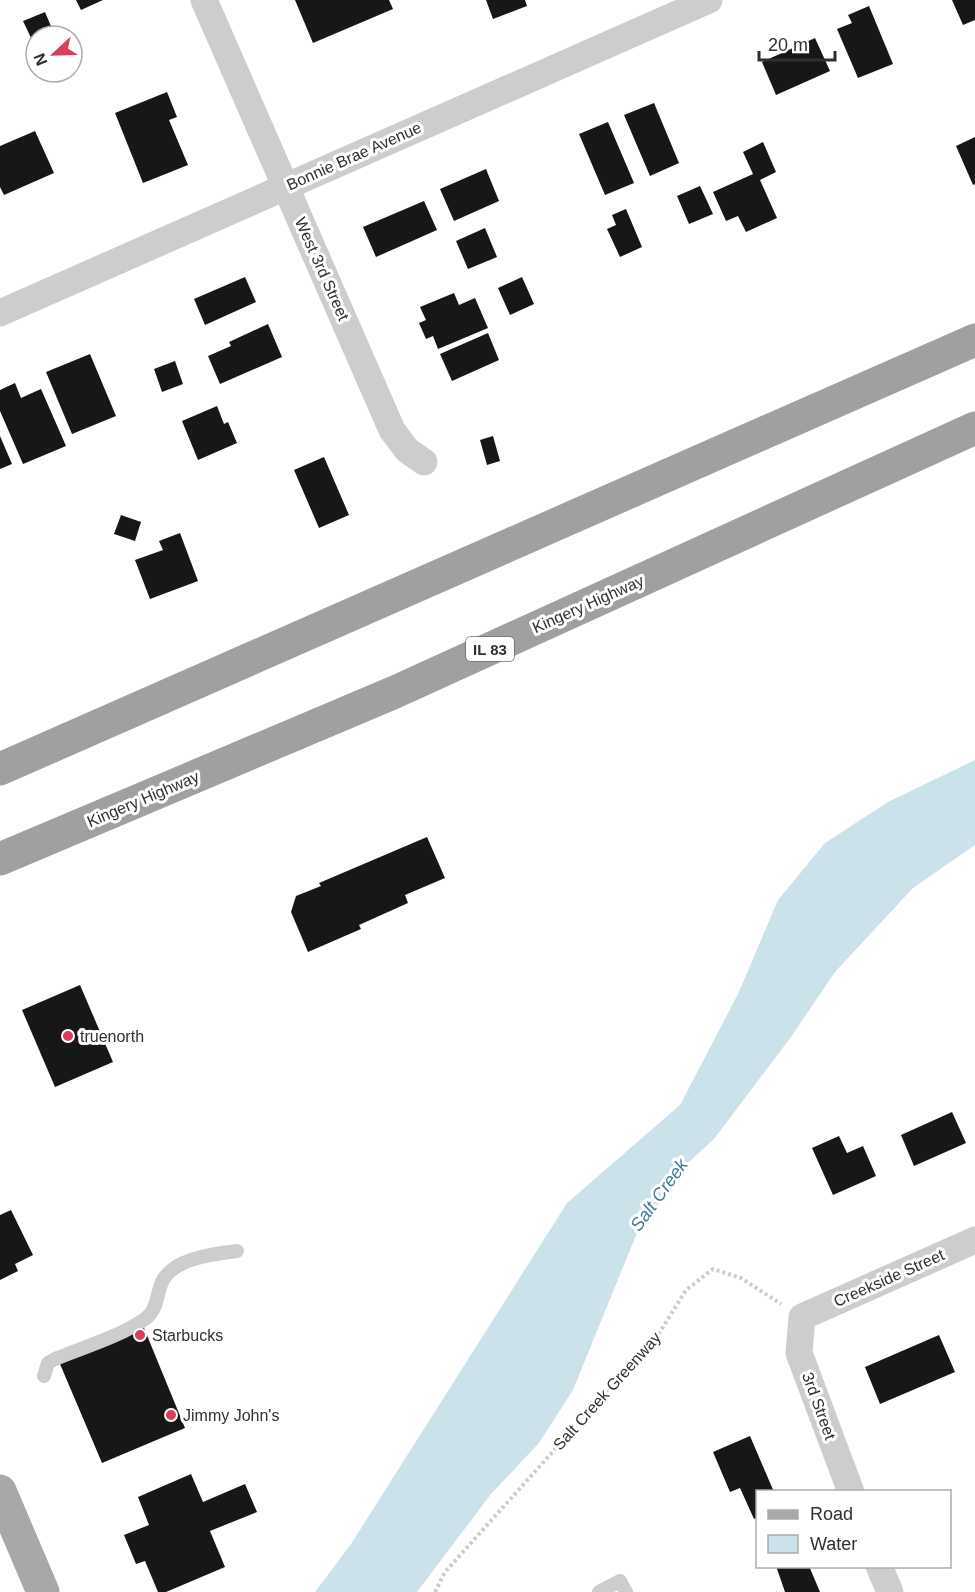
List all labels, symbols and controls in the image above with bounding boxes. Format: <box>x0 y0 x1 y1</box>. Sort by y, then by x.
north arrow <box>24 24 84 84</box>
scale bar <box>759 24 836 62</box>
text: 20 m <box>768 35 808 55</box>
text: N <box>31 51 51 68</box>
street label: Bonnie Brae Avenue <box>284 119 424 193</box>
street label: West 3rd Street <box>292 215 353 324</box>
street label: Kingery Highway <box>530 572 646 636</box>
road number: IL 83 <box>466 637 514 661</box>
street label: Kingery Highway <box>84 768 202 830</box>
place label: truenorth <box>80 1028 144 1045</box>
marker: truenorth <box>61 1029 75 1043</box>
water label: Salt Creek <box>626 1154 692 1235</box>
street label: Creekside Street <box>831 1246 947 1310</box>
place label: Starbucks <box>152 1327 223 1344</box>
marker: Starbucks <box>133 1328 147 1342</box>
street label: Salt Creek Greenway <box>550 1329 664 1453</box>
street label: 3rd Street <box>799 1370 839 1442</box>
place label: Jimmy John's <box>183 1407 279 1424</box>
marker: Jimmy John's <box>164 1408 178 1422</box>
legend <box>756 1490 951 1568</box>
text: Road <box>810 1504 853 1524</box>
text: Water <box>810 1534 857 1554</box>

